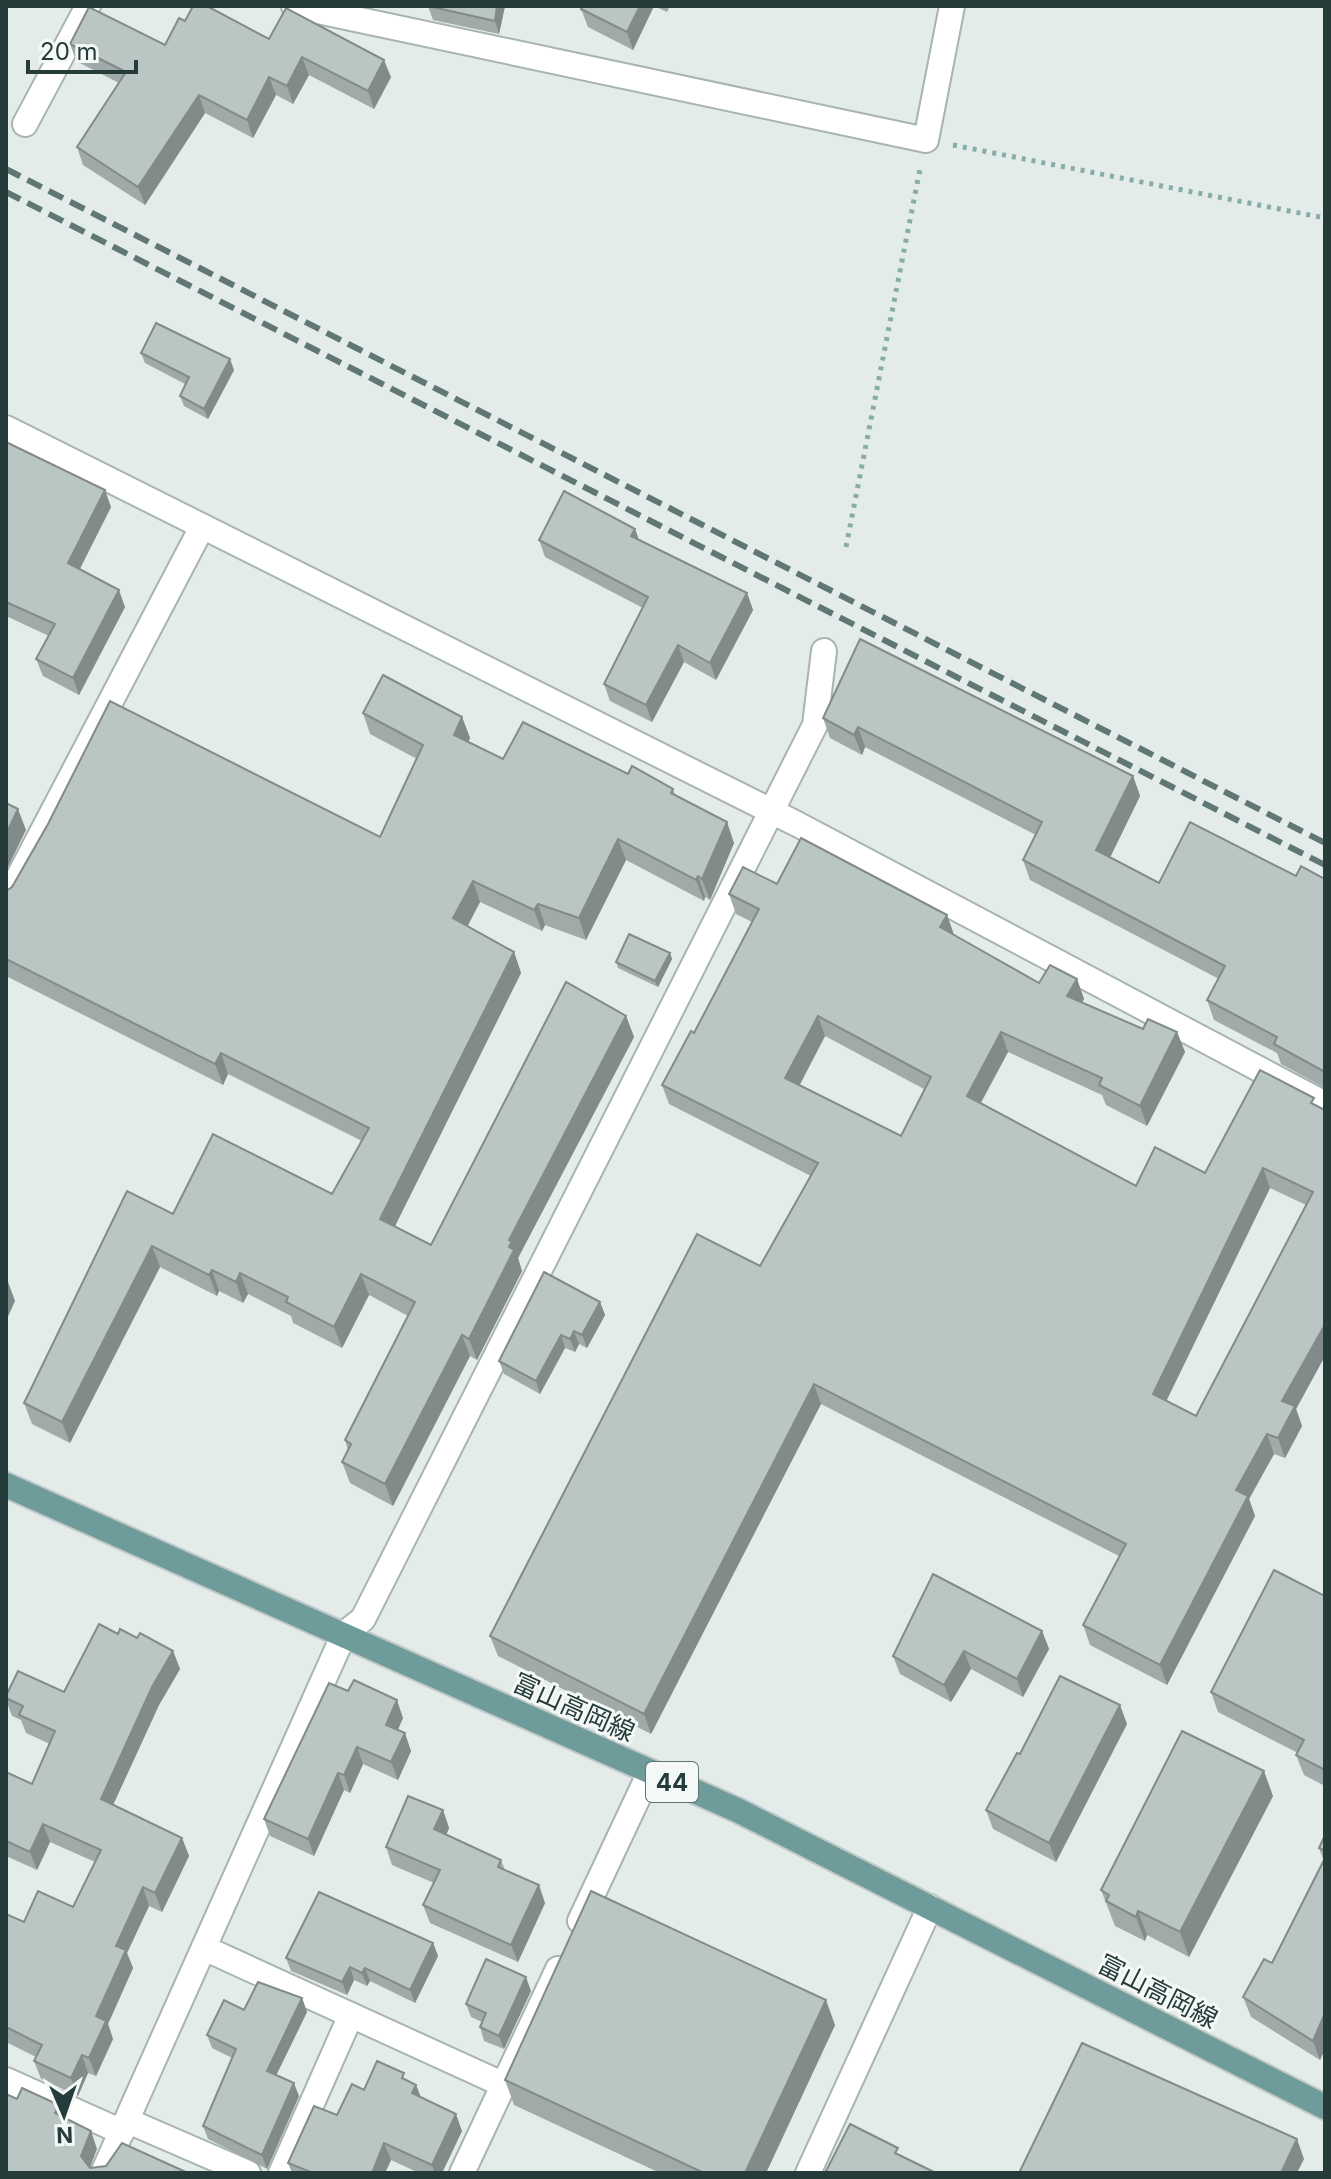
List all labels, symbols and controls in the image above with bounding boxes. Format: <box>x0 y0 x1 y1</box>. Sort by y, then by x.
scale bar <box>28 24 136 74</box>
text: 20 m <box>40 37 98 66</box>
street label: 富山高岡線 <box>508 1666 640 1748</box>
road number: 44 <box>646 1762 698 1802</box>
street label: 富山高岡線 <box>1093 1948 1223 2034</box>
north arrow <box>24 2075 104 2155</box>
text: N <box>56 2122 74 2148</box>

